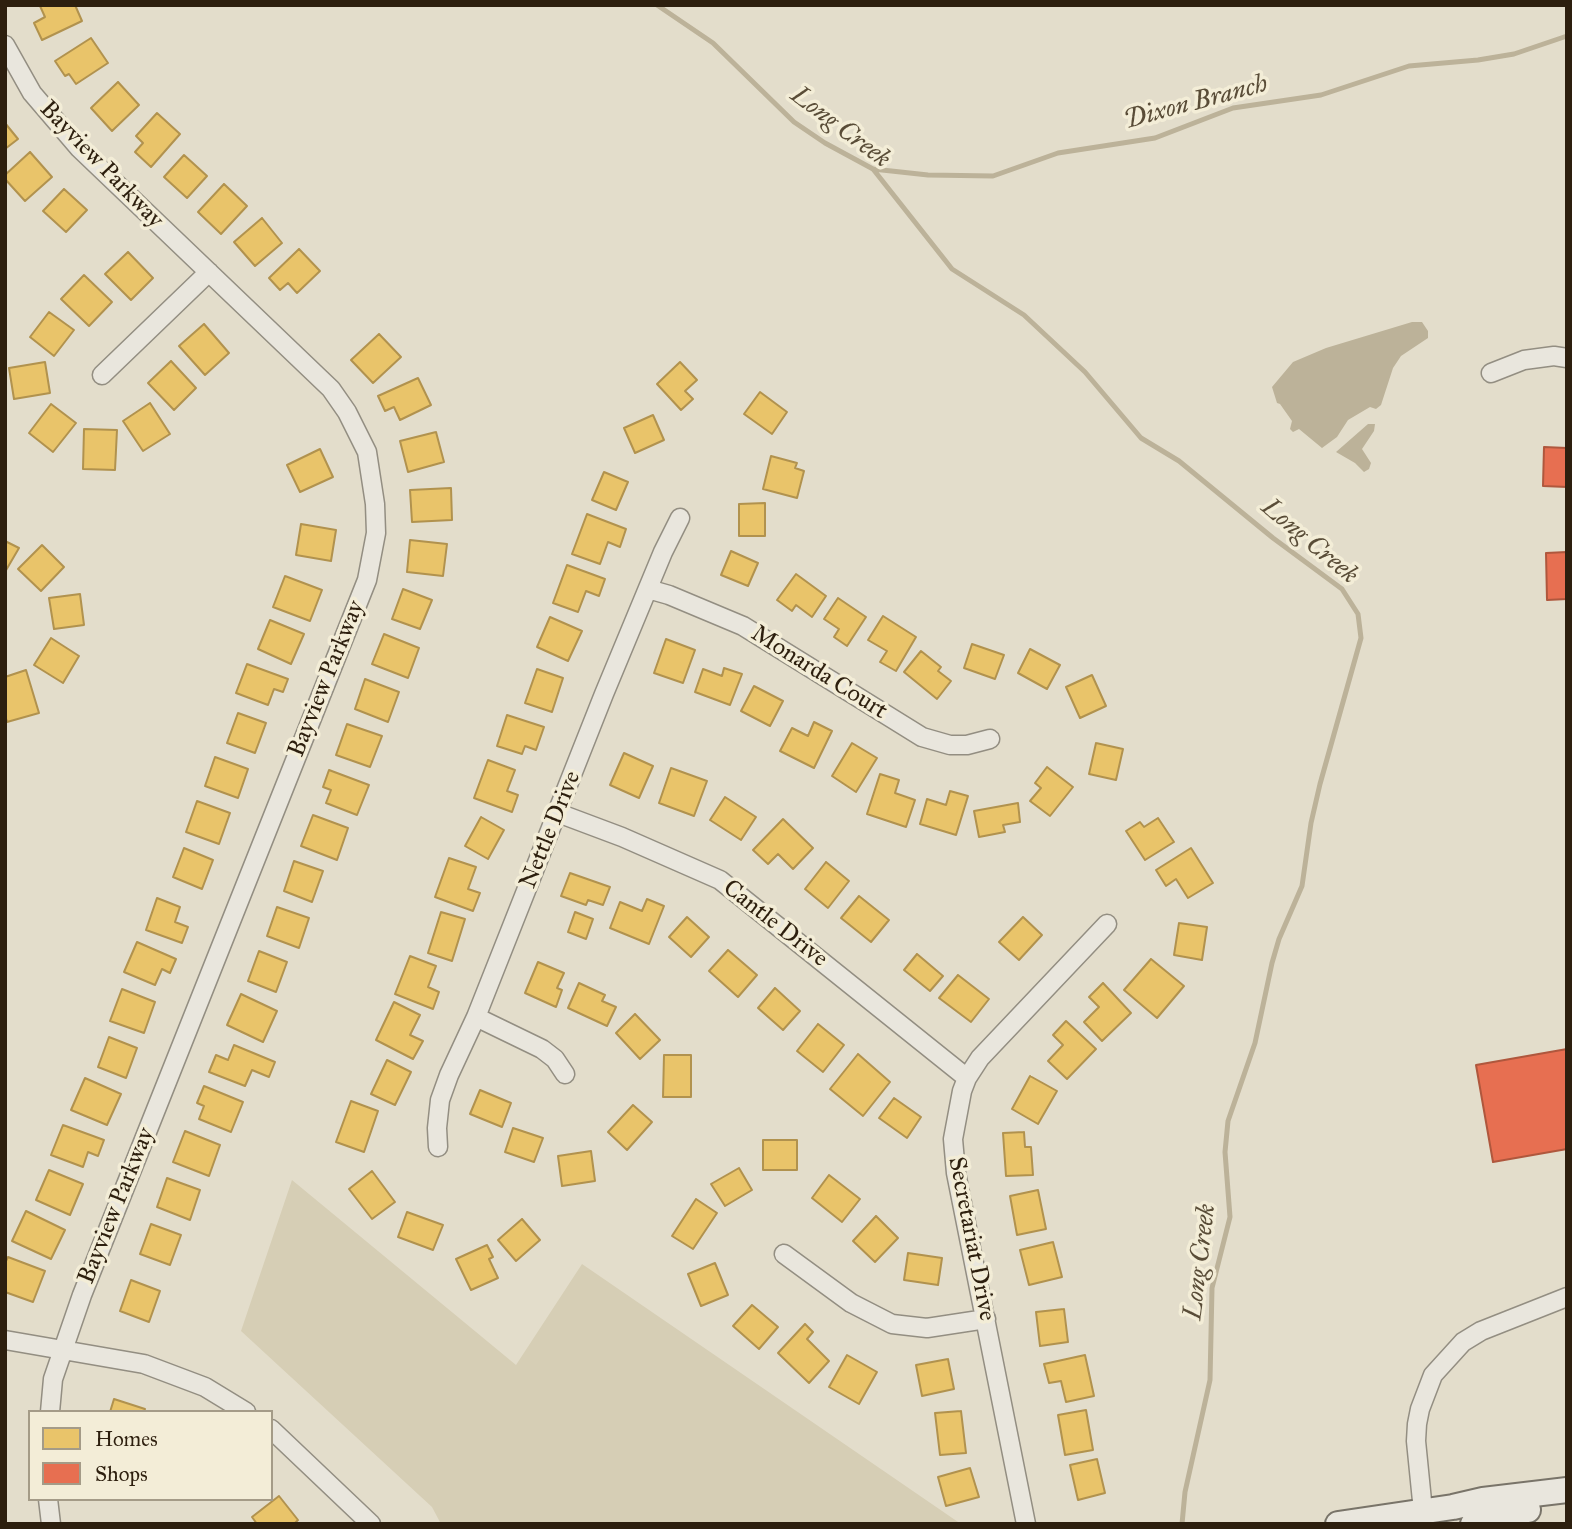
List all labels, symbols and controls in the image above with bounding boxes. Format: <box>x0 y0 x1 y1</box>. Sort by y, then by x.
water label: Dixon Branch <box>1121 69 1271 137</box>
water label: Long Creek <box>784 80 896 176</box>
street label: Bayview Parkway <box>33 95 169 235</box>
water label: Long Creek <box>1254 493 1364 591</box>
street label: Bayview Parkway <box>283 597 371 761</box>
street label: Monarda Court <box>746 620 892 726</box>
street label: Nettle Drive <box>514 767 588 893</box>
street label: Cantle Drive <box>717 874 833 974</box>
street label: Bayview Parkway <box>73 1124 161 1288</box>
street label: Secretariat Drive <box>941 1155 1001 1323</box>
water label: Long Creek <box>1178 1202 1224 1322</box>
legend <box>28 1410 273 1501</box>
text: Homes <box>95 1426 158 1452</box>
text: Shops <box>95 1461 148 1487</box>

